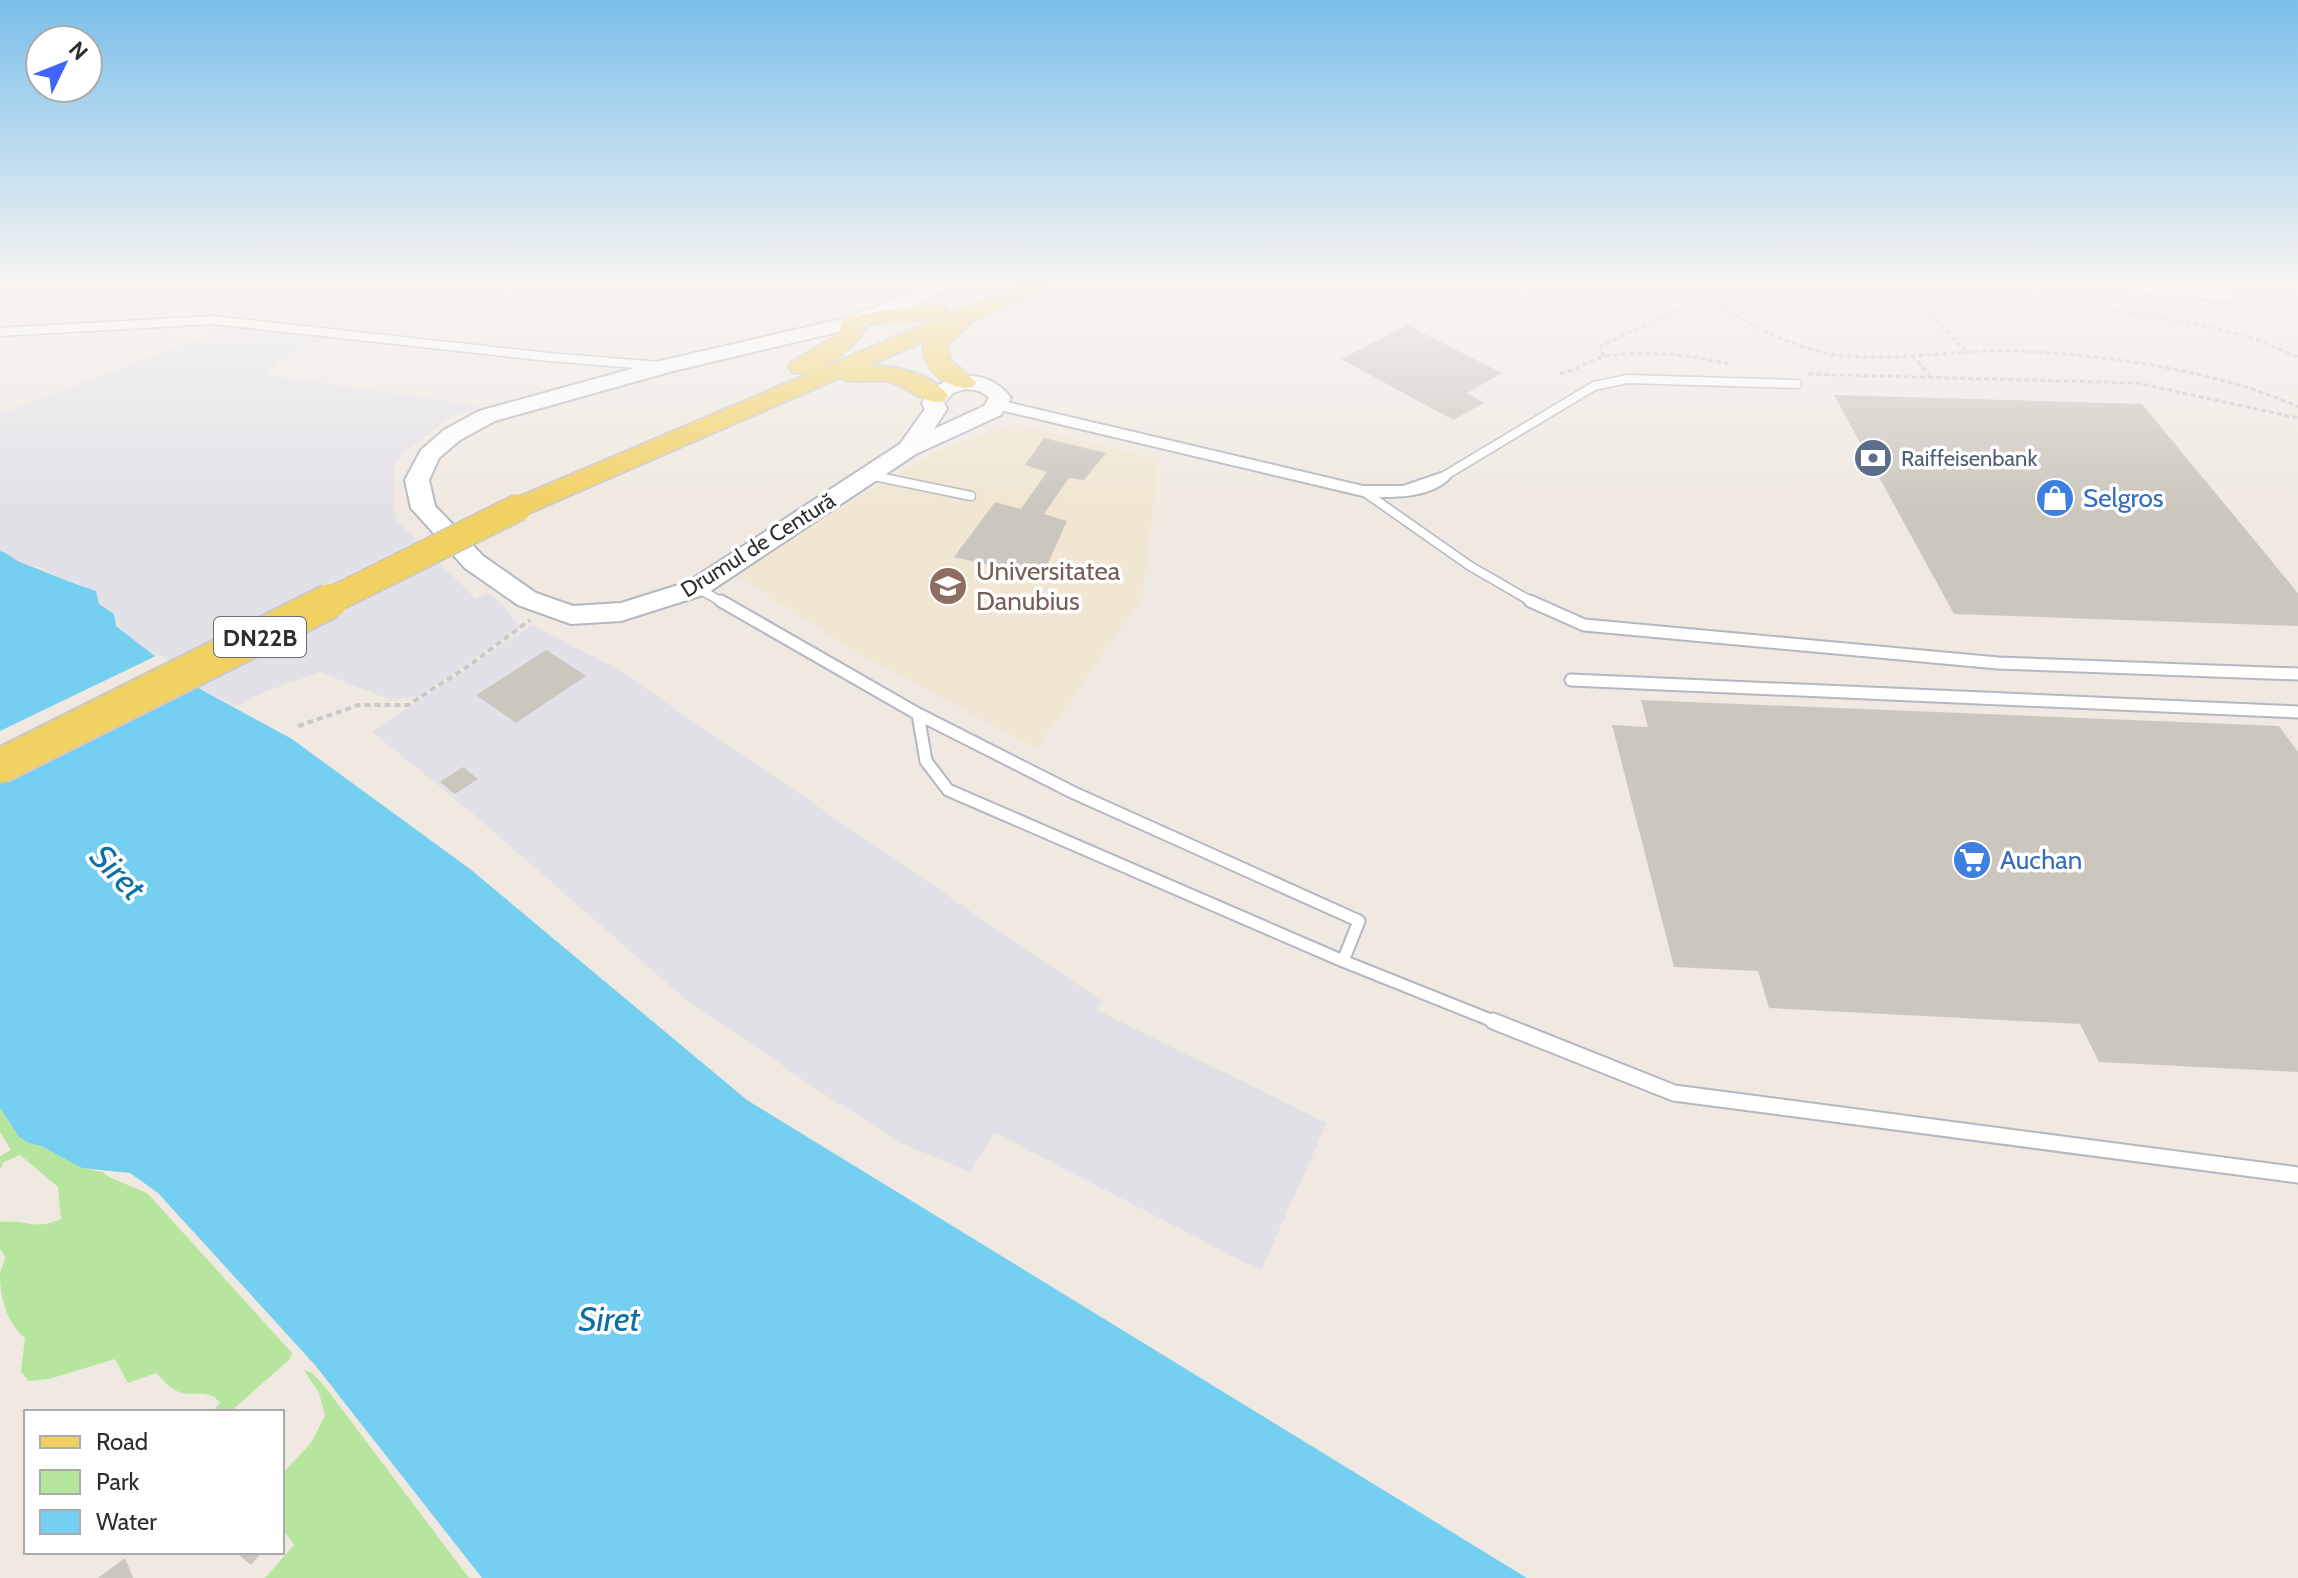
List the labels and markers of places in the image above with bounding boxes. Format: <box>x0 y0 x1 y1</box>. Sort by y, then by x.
bank icon: Raiffeisenbank <box>1852 437 1894 479</box>
place label: Raiffeisenbank <box>1901 445 2037 472</box>
shop icon: Selgros <box>2034 477 2076 519</box>
place label: Selgros <box>2083 482 2164 514</box>
place label: Universitatea Danubius <box>976 555 1121 617</box>
school or university icon: Universitatea Danubius <box>927 565 969 607</box>
supermarket icon: Auchan <box>1951 839 1993 881</box>
place label: Auchan <box>2000 844 2082 876</box>

